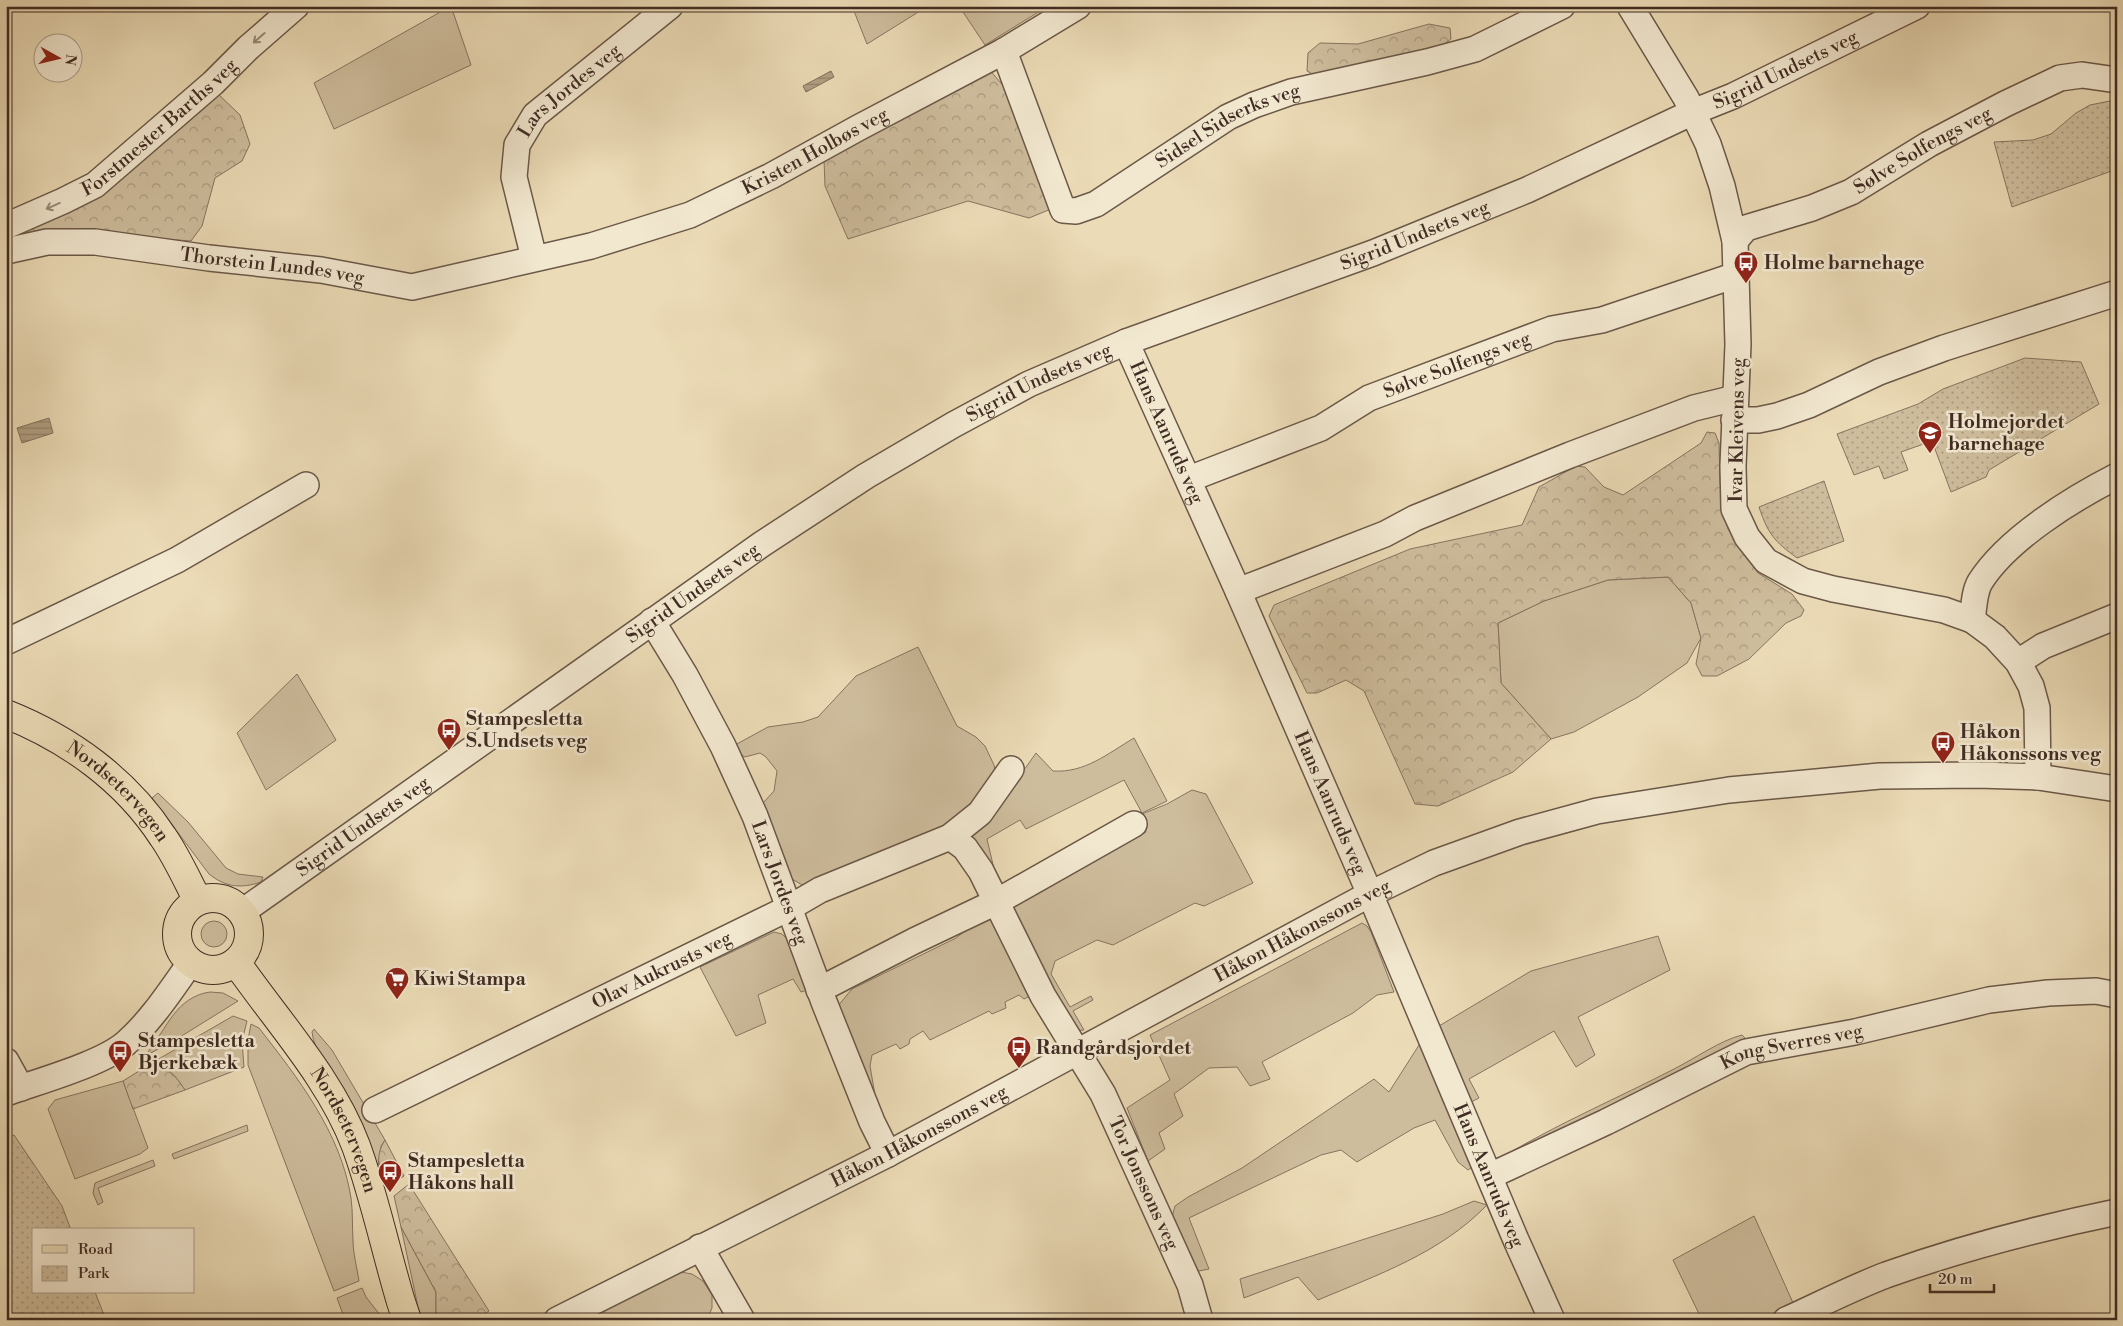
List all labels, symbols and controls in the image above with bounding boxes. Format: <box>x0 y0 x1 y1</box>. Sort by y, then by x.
street label: Sigrid Undsets veg <box>1709 25 1862 115</box>
north arrow <box>32 32 82 82</box>
one-way arrow <box>253 33 266 44</box>
street label: Lars Jordes veg <box>512 38 626 142</box>
text: N <box>60 53 80 66</box>
street label: Forstmester Barths veg <box>77 53 243 202</box>
street label: Sidsel Sidserks veg <box>1151 78 1302 173</box>
street label: Sølve Solfengs veg <box>1849 101 1996 200</box>
street label: Kristen Holbøs veg <box>738 102 892 200</box>
street label: Sigrid Undsets veg <box>1337 195 1493 276</box>
one-way arrow <box>46 201 61 211</box>
street label: Thorstein Lundes veg <box>179 242 367 290</box>
bus stop icon: Holme barnehage <box>1733 250 1759 284</box>
place label: Holme barnehage <box>1764 251 1924 275</box>
street label: Sølve Solfengs veg <box>1380 326 1534 404</box>
street label: Sigrid Undsets veg <box>962 338 1115 428</box>
street label: Hans Aanruds veg <box>1124 357 1209 508</box>
street label: Ivar Kleivens veg <box>1724 357 1750 502</box>
place label: Holmejordet barnehage <box>1948 410 2065 456</box>
school or university icon: Holmejordet barnehage <box>1917 420 1943 454</box>
street label: Sigrid Undsets veg <box>621 538 764 649</box>
place label: Stampesletta S.Undsets veg <box>466 707 588 753</box>
bus stop icon: Stampesletta S.Undsets veg <box>436 717 462 751</box>
place label: Håkon Håkonssons veg <box>1960 720 2102 766</box>
street label: Hans Aanruds veg <box>1288 727 1372 878</box>
bus stop icon: Håkon Håkonssons veg <box>1930 730 1956 764</box>
street label: Nordsetervegen <box>62 735 175 846</box>
street label: Sigrid Undsets veg <box>291 771 434 882</box>
street label: Lars Jordes veg <box>746 817 814 948</box>
street label: Håkon Håkonssons veg <box>1210 874 1395 988</box>
street label: Olav Aukrusts veg <box>588 926 736 1014</box>
supermarket icon: Kiwi Stampa <box>384 966 410 1000</box>
place label: Kiwi Stampa <box>414 967 526 991</box>
street label: Kong Sverres veg <box>1716 1019 1865 1075</box>
place label: Stampesletta Bjerkebæk <box>138 1029 255 1075</box>
bus stop icon: Randgårdsjordet <box>1006 1035 1032 1069</box>
place label: Randgårdsjordet <box>1036 1036 1191 1060</box>
bus stop icon: Stampesletta Bjerkebæk <box>107 1039 133 1073</box>
street label: Nordsetervegen <box>305 1063 382 1196</box>
street label: Håkon Håkonssons veg <box>827 1080 1012 1193</box>
street label: Hans Aanruds veg <box>1448 1100 1530 1251</box>
street label: Tor Jonssons veg <box>1103 1113 1184 1254</box>
place label: Stampesletta Håkons hall <box>408 1149 525 1195</box>
bus stop icon: Stampesletta Håkons hall <box>377 1159 403 1193</box>
legend <box>32 1228 195 1294</box>
text: Road <box>78 1240 113 1259</box>
scale bar <box>1930 1261 1994 1293</box>
text: Park <box>78 1264 110 1283</box>
text: 20 m <box>1938 1270 1973 1289</box>

